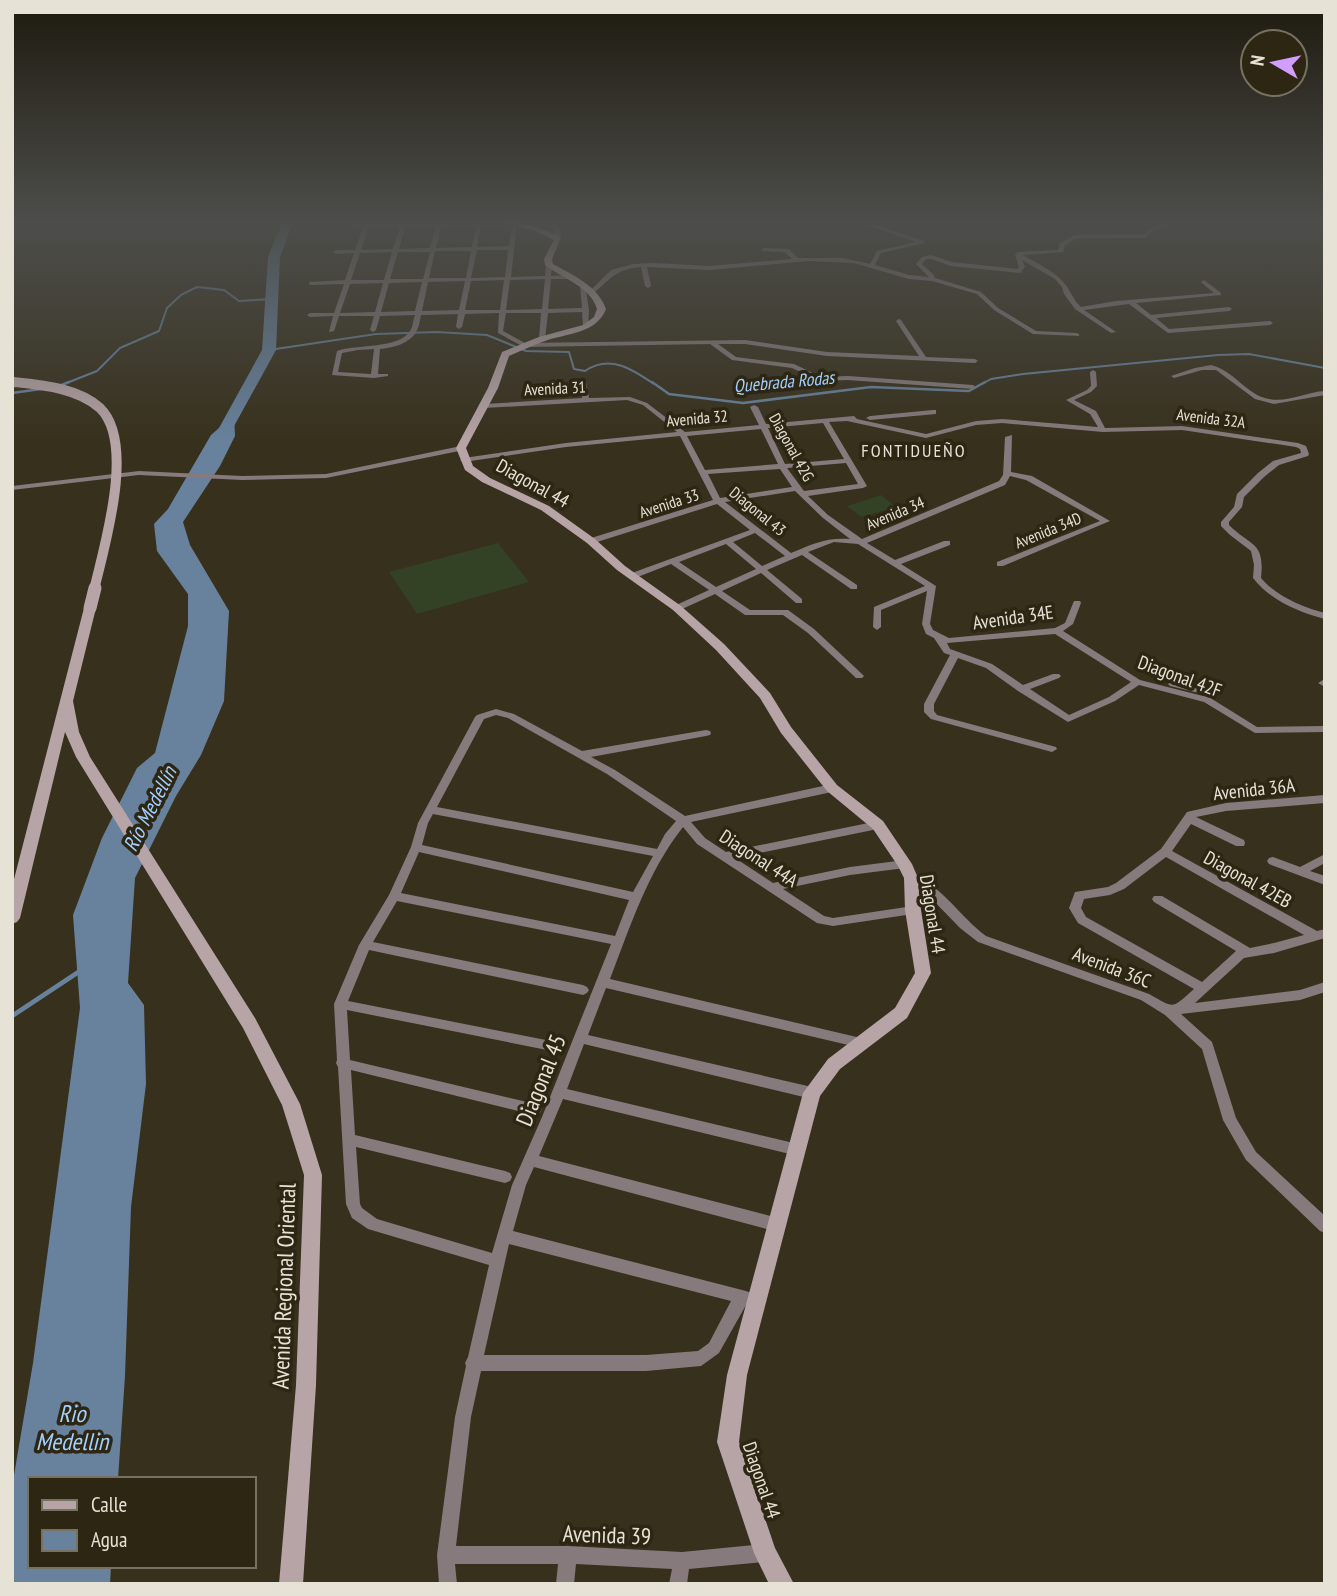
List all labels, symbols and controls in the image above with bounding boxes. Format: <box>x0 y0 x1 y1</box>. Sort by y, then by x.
north arrow <box>1239 28 1309 98</box>
text: N <box>1245 53 1270 67</box>
water label: Quebrada Rodas <box>733 365 837 397</box>
street label: Avenida 31 <box>524 376 586 400</box>
street label: Avenida 32A <box>1175 404 1247 432</box>
street label: Avenida 32 <box>665 405 729 431</box>
street label: Diagonal 42G <box>765 409 819 485</box>
district label: FONTIDUEÑO <box>861 439 967 462</box>
street label: Diagonal 44 <box>492 453 574 513</box>
street label: Diagonal 43 <box>726 482 790 540</box>
street label: Avenida 33 <box>637 484 701 522</box>
street label: Avenida 34 <box>863 492 927 534</box>
street label: Avenida 34D <box>1012 508 1084 552</box>
street label: Avenida 34E <box>971 599 1055 635</box>
street label: Diagonal 42F <box>1135 650 1225 702</box>
water label: Río Medellín <box>117 760 183 856</box>
street label: Avenida 36A <box>1212 773 1296 805</box>
street label: Diagonal 44A <box>715 824 803 892</box>
street label: Diagonal 42EB <box>1200 845 1296 913</box>
street label: Diagonal 44 <box>915 873 951 956</box>
street label: Avenida 36C <box>1070 941 1155 993</box>
street label: Diagonal 45 <box>509 1030 572 1130</box>
street label: Avenida Regional Oriental <box>265 1182 302 1389</box>
water label: Rio Medellin <box>36 1398 110 1457</box>
street label: Diagonal 44 <box>738 1438 786 1522</box>
legend <box>28 1477 256 1568</box>
text: Calle <box>91 1491 127 1518</box>
street label: Avenida 39 <box>562 1518 652 1551</box>
text: Agua <box>91 1526 127 1553</box>

